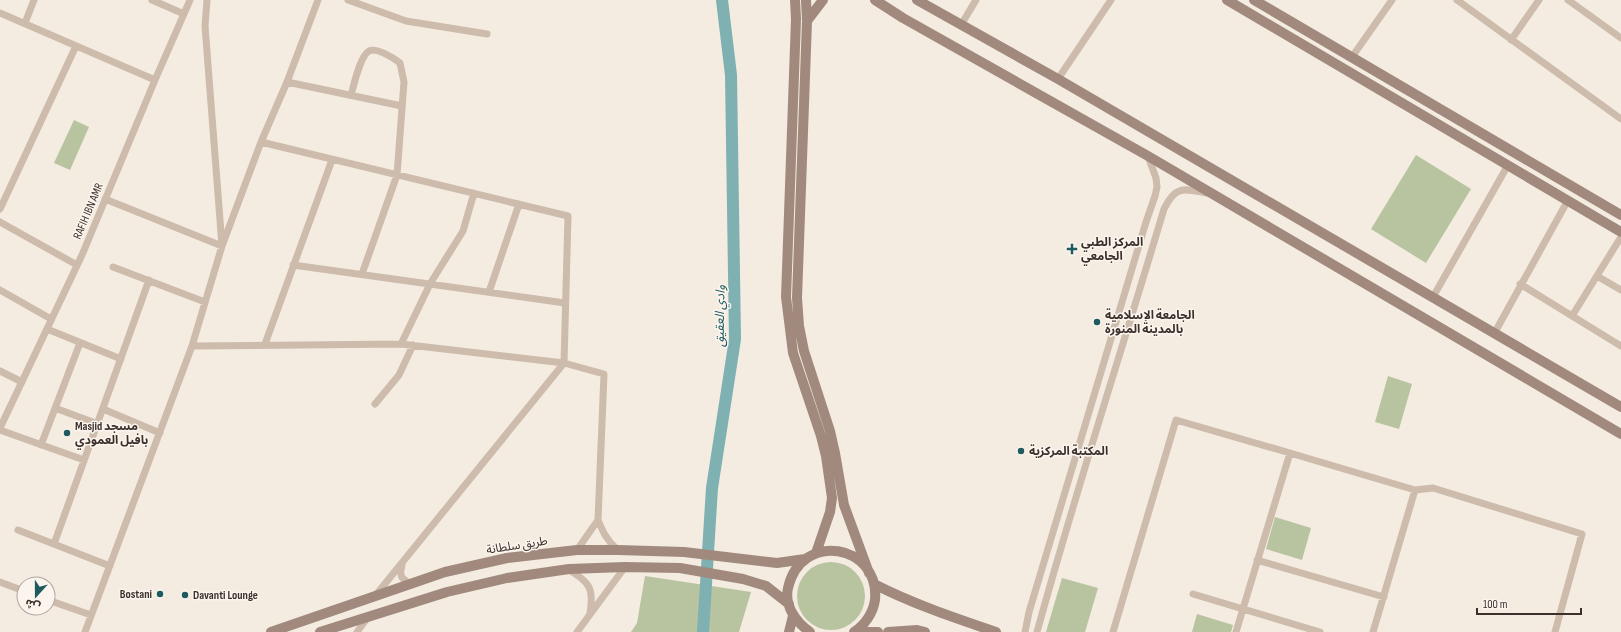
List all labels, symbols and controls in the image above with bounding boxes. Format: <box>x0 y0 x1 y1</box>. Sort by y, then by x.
street label: RAFIH IBN AMR <box>70 181 107 241</box>
place label: المركز الطبي الجامعي <box>1081 235 1143 266</box>
marker: المركز الطبي الجامعي <box>1066 243 1078 255</box>
water label: وادي العقيق <box>711 285 731 347</box>
place label: الجامعة الإسلامية بالمدينة المنورة <box>1105 308 1195 337</box>
marker: الجامعة الإسلامية بالمدينة المنورة <box>1092 317 1102 327</box>
place label: Masjid مسجد بافيل العمودي <box>75 419 148 450</box>
marker: Masjid مسجد بافيل العمودي <box>62 428 72 438</box>
place label: المكتبة المركزية <box>1029 444 1108 459</box>
marker: المكتبة المركزية <box>1016 446 1026 456</box>
street label: طريق سلطانة <box>485 533 549 558</box>
north arrow <box>16 576 56 616</box>
place label: Bostani <box>120 587 152 602</box>
place label: Davanti Lounge <box>193 588 258 603</box>
marker: Bostani <box>155 589 165 599</box>
marker: Davanti Lounge <box>180 590 190 600</box>
scale bar <box>1477 590 1581 616</box>
text: ش <box>23 596 42 614</box>
text: 100 m <box>1483 597 1508 612</box>

